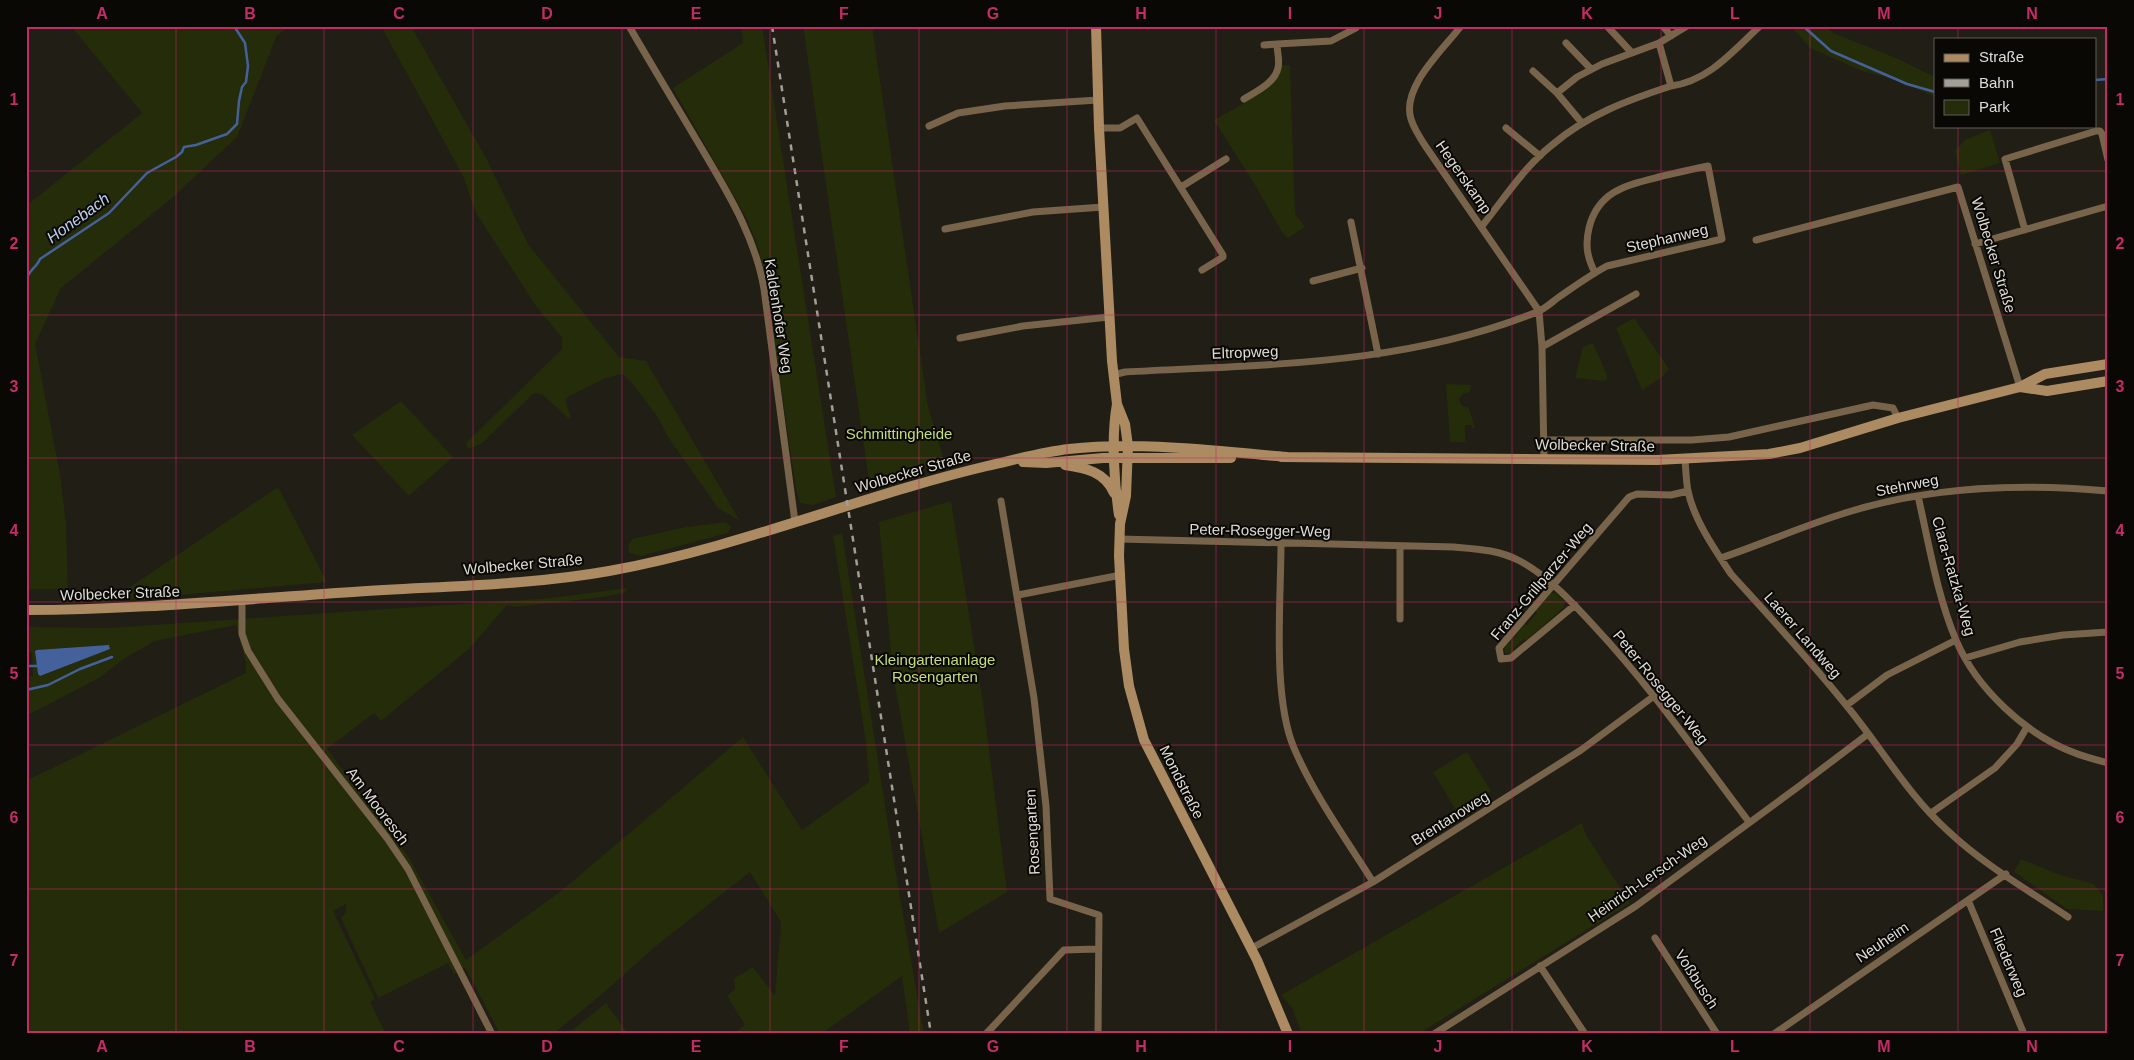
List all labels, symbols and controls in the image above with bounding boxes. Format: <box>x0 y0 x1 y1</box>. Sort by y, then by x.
text: A <box>96 5 108 22</box>
text: B <box>244 5 256 22</box>
text: C <box>393 5 405 22</box>
text: D <box>541 5 553 22</box>
text: E <box>691 5 702 22</box>
text: F <box>839 5 849 22</box>
text: G <box>987 5 999 22</box>
text: H <box>1135 5 1147 22</box>
text: I <box>1288 5 1292 22</box>
text: J <box>1434 5 1442 22</box>
text: K <box>1581 5 1593 22</box>
text: L <box>1730 5 1740 22</box>
text: M <box>1877 5 1891 22</box>
text: N <box>2026 5 2038 22</box>
legend <box>1934 38 2096 128</box>
text: Straße <box>1979 48 2024 65</box>
text: Bahn <box>1979 74 2014 91</box>
text: 1 <box>10 91 19 108</box>
text: 1 <box>2116 91 2125 108</box>
text: Park <box>1979 98 2010 115</box>
street label: Hegerskamp <box>1433 137 1495 217</box>
water label: Honebach <box>43 190 113 246</box>
street label: Wolbecker Straße <box>1968 195 2020 315</box>
street label: Stephanweg <box>1624 220 1710 256</box>
text: 2 <box>10 235 19 252</box>
text: 2 <box>2116 235 2125 252</box>
street label: Kaldenhofer Weg <box>762 258 796 374</box>
street label: Eltropweg <box>1211 342 1279 362</box>
text: 3 <box>10 378 19 395</box>
text: 3 <box>2116 378 2125 395</box>
park label: Schmittingheide <box>846 425 952 442</box>
street label: Wolbecker Straße <box>1535 435 1655 455</box>
street label: Wolbecker Straße <box>853 446 973 496</box>
street label: Stehrweg <box>1874 471 1940 499</box>
street label: Clara-Ratzka-Weg <box>1929 514 1979 638</box>
street label: Franz-Grillparzer-Weg <box>1487 519 1595 643</box>
street label: Peter-Rosegger-Weg <box>1189 520 1331 540</box>
text: 4 <box>10 522 19 539</box>
text: 4 <box>2116 522 2125 539</box>
street label: Wolbecker Straße <box>463 550 583 578</box>
street label: Wolbecker Straße <box>60 582 180 604</box>
street label: Laerer Landweg <box>1761 589 1845 681</box>
street label: Peter-Rosegger-Weg <box>1610 627 1712 747</box>
park label: Kleingartenanlage Rosengarten <box>875 651 995 685</box>
text: 5 <box>10 665 19 682</box>
text: 5 <box>2116 665 2125 682</box>
street label: Mondstraße <box>1156 742 1208 822</box>
street label: Am Mooresch <box>343 764 413 848</box>
street label: Brentanoweg <box>1408 787 1492 849</box>
street label: Rosengarten <box>1021 789 1043 875</box>
text: 6 <box>10 809 19 826</box>
text: 6 <box>2116 809 2125 826</box>
street label: Heinrich-Lersch-Weg <box>1585 831 1709 925</box>
street label: Neuheim <box>1852 918 1912 966</box>
street label: Fliederweg <box>1987 925 2031 999</box>
street label: Voßbusch <box>1672 946 1722 1012</box>
text: 7 <box>10 952 19 969</box>
text: 7 <box>2116 952 2125 969</box>
text: A <box>96 1038 108 1055</box>
text: B <box>244 1038 256 1055</box>
text: C <box>393 1038 405 1055</box>
text: D <box>541 1038 553 1055</box>
text: E <box>691 1038 702 1055</box>
text: F <box>839 1038 849 1055</box>
text: G <box>987 1038 999 1055</box>
text: H <box>1135 1038 1147 1055</box>
text: I <box>1288 1038 1292 1055</box>
text: J <box>1434 1038 1442 1055</box>
text: K <box>1581 1038 1593 1055</box>
text: L <box>1730 1038 1740 1055</box>
text: M <box>1877 1038 1891 1055</box>
text: N <box>2026 1038 2038 1055</box>

